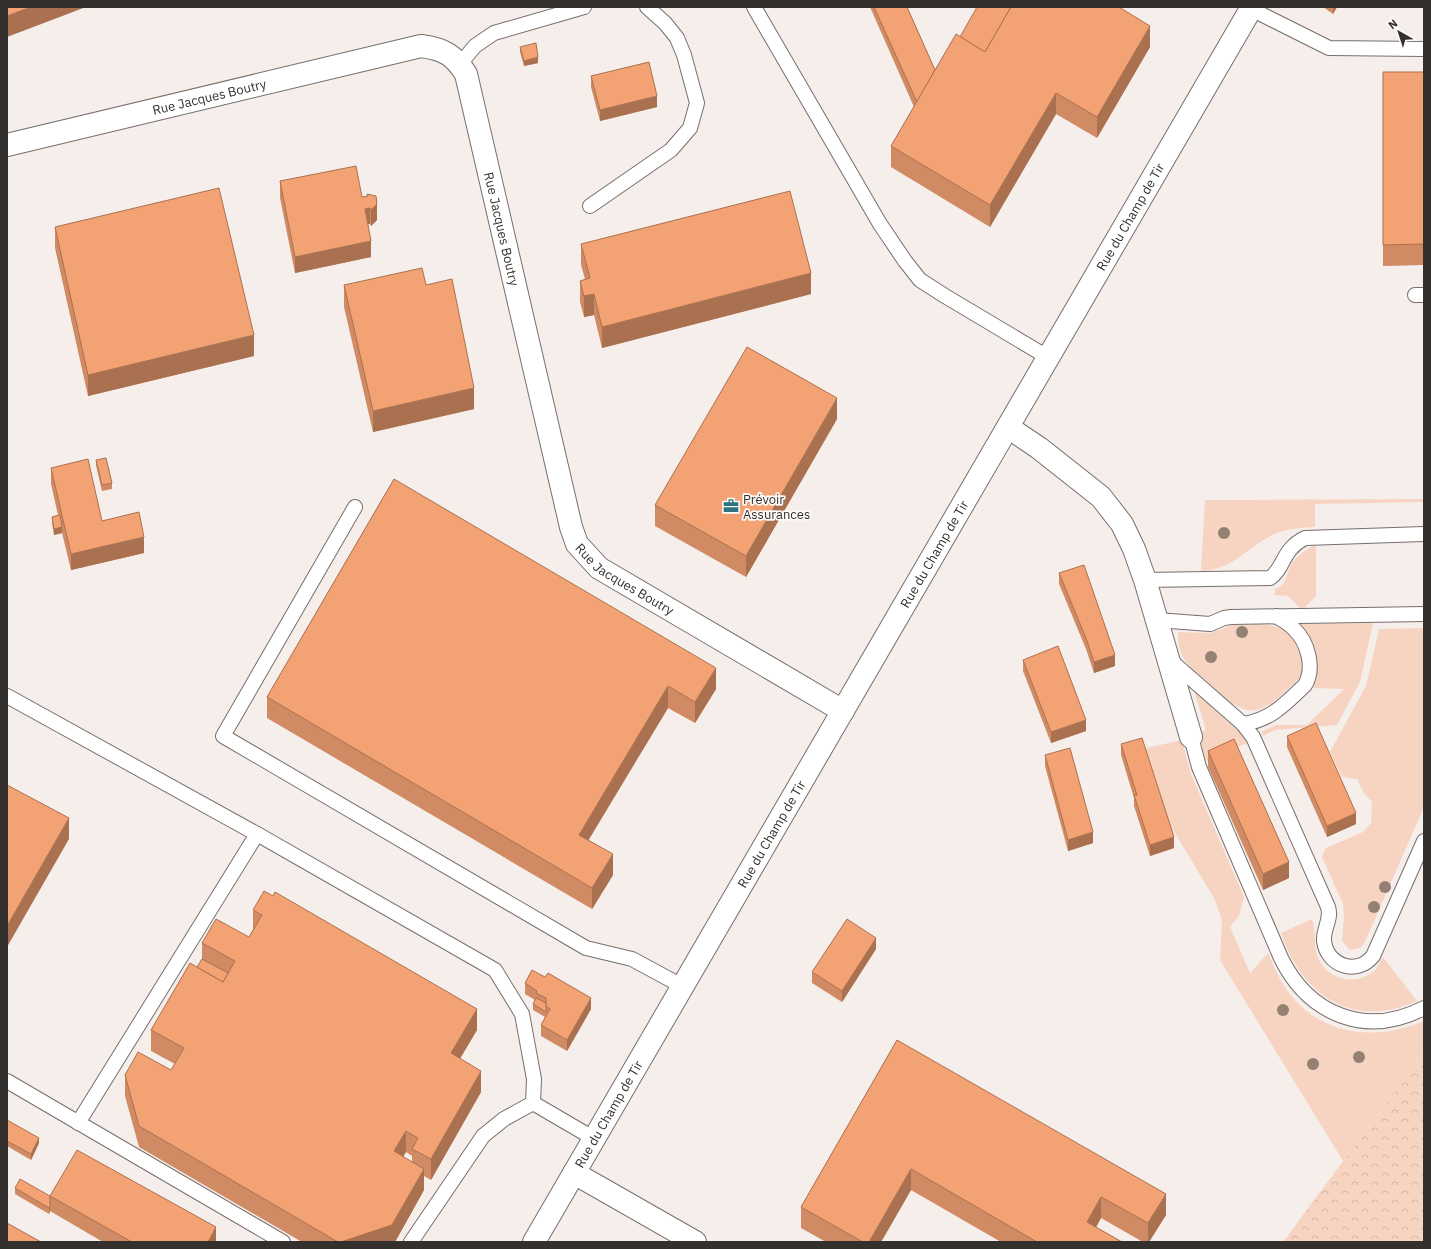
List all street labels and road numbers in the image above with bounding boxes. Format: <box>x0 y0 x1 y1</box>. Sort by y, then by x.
street label: Rue Jacques Boutry <box>151 75 268 118</box>
street label: Rue du Champ de Tir <box>1092 160 1168 274</box>
street label: Rue Jacques Boutry <box>480 170 523 288</box>
street label: Rue du Champ de Tir <box>896 497 972 611</box>
street label: Rue Jacques Boutry <box>572 539 678 619</box>
street label: Rue du Champ de Tir <box>733 777 809 891</box>
street label: Rue du Champ de Tir <box>570 1057 646 1171</box>

